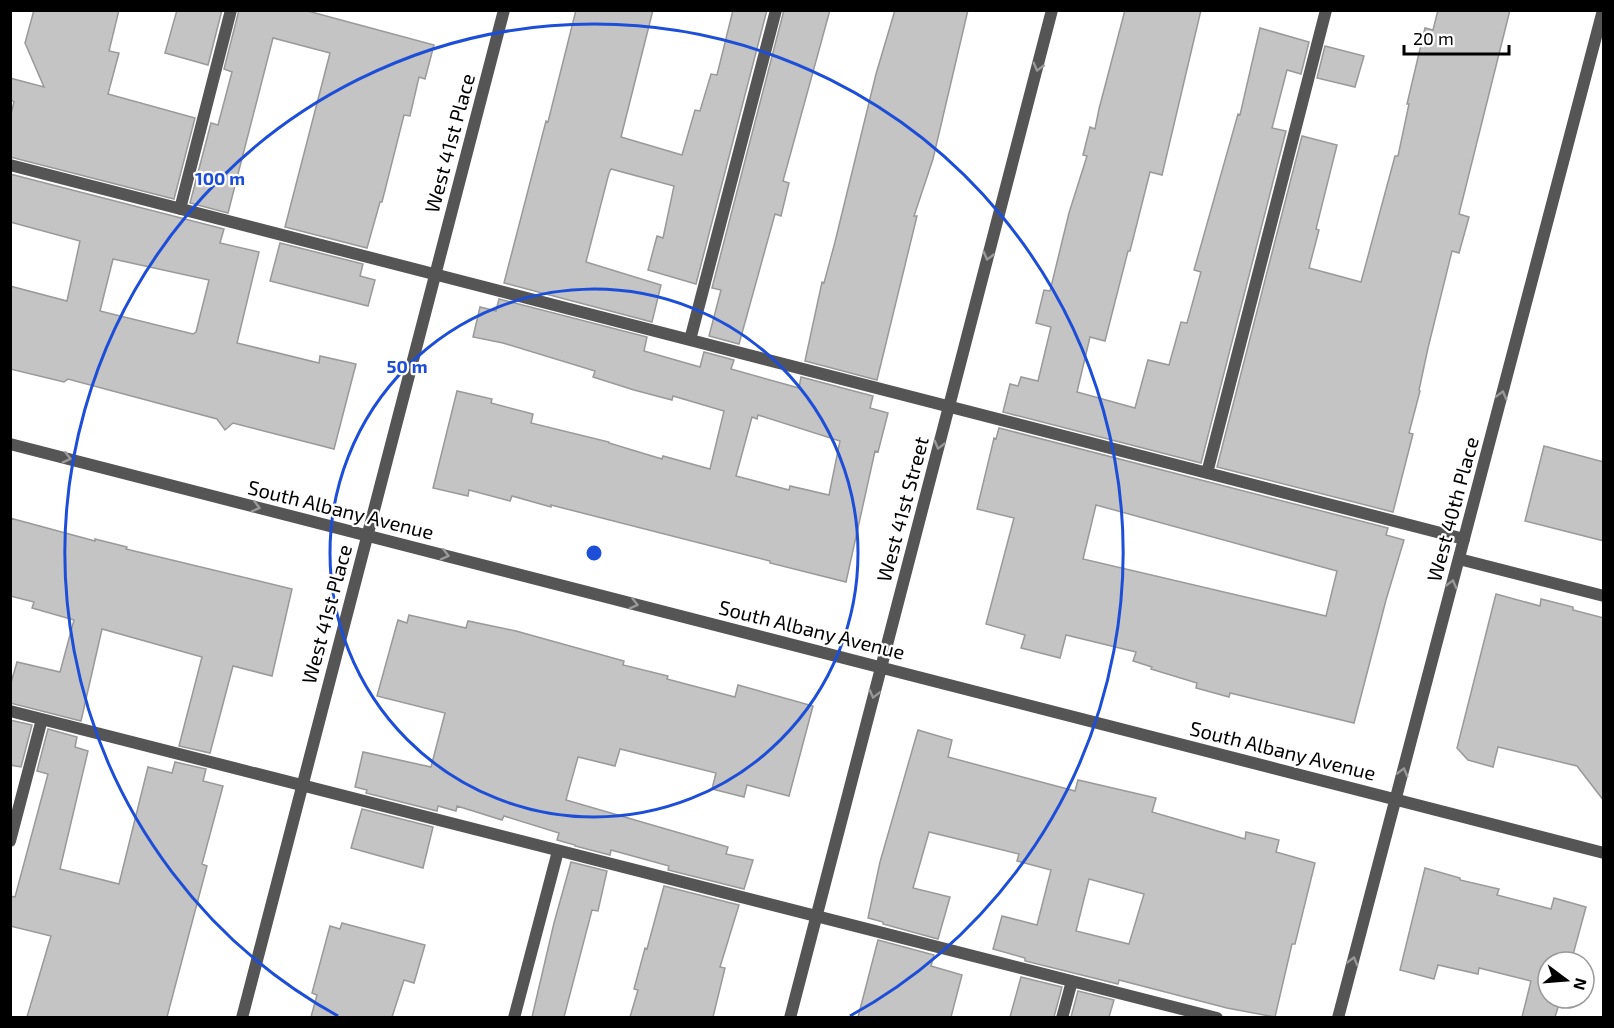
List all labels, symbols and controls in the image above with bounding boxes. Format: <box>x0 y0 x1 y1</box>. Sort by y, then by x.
scale bar <box>1404 18 1509 56</box>
text: 20 m <box>1413 27 1454 49</box>
one-way arrow <box>1032 62 1045 72</box>
street label: West 41st Place <box>419 71 479 215</box>
text: 100 m <box>195 167 245 189</box>
one-way arrow <box>983 251 996 261</box>
text: 50 m <box>386 355 428 377</box>
one-way arrow <box>1495 390 1507 401</box>
street label: West 41st Street <box>871 433 933 584</box>
street label: West 40th Place <box>1421 434 1483 584</box>
one-way arrow <box>934 439 947 449</box>
one-way arrow <box>62 451 72 464</box>
street label: South Albany Avenue <box>246 474 436 544</box>
one-way arrow <box>251 499 261 512</box>
street label: West 41st Place <box>296 542 356 686</box>
centre of rings <box>584 543 604 563</box>
one-way arrow <box>440 548 450 561</box>
one-way arrow <box>1445 579 1458 589</box>
street label: South Albany Avenue <box>717 594 907 664</box>
one-way arrow <box>629 596 639 609</box>
one-way arrow <box>869 689 882 699</box>
street label: South Albany Avenue <box>1188 715 1378 785</box>
one-way arrow <box>1395 767 1408 777</box>
north arrow <box>1536 950 1596 1010</box>
one-way arrow <box>1346 956 1359 966</box>
text: N <box>1570 976 1592 992</box>

